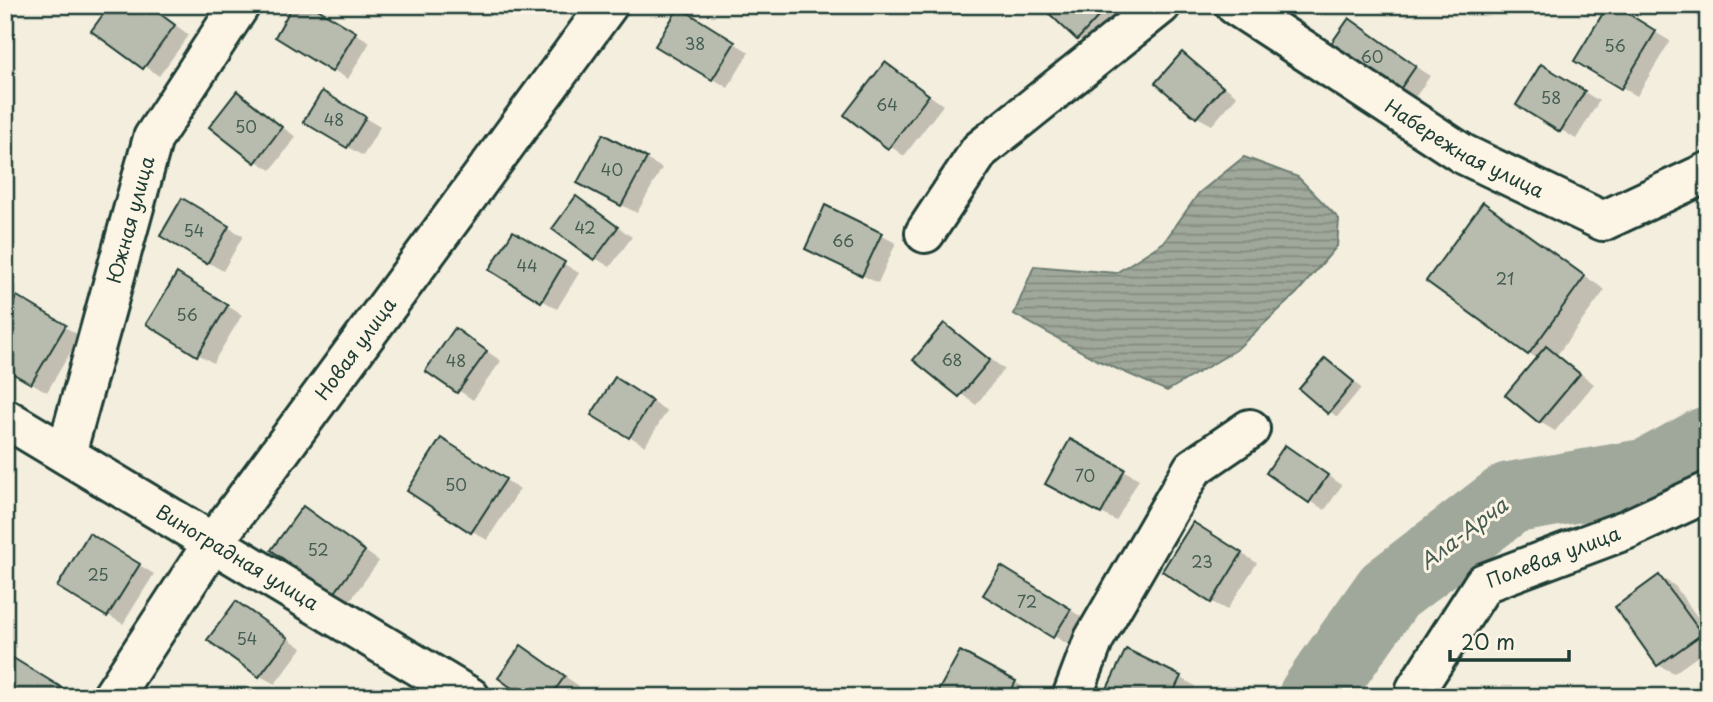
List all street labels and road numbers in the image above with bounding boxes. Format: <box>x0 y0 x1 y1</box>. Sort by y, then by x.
street label: Набережная улица <box>1380 92 1549 204</box>
street label: Южная улица <box>99 153 160 286</box>
street label: Новая улица <box>308 291 402 405</box>
street label: Виноградная улица <box>151 497 325 616</box>
street label: Полевая улица <box>1482 518 1624 594</box>

